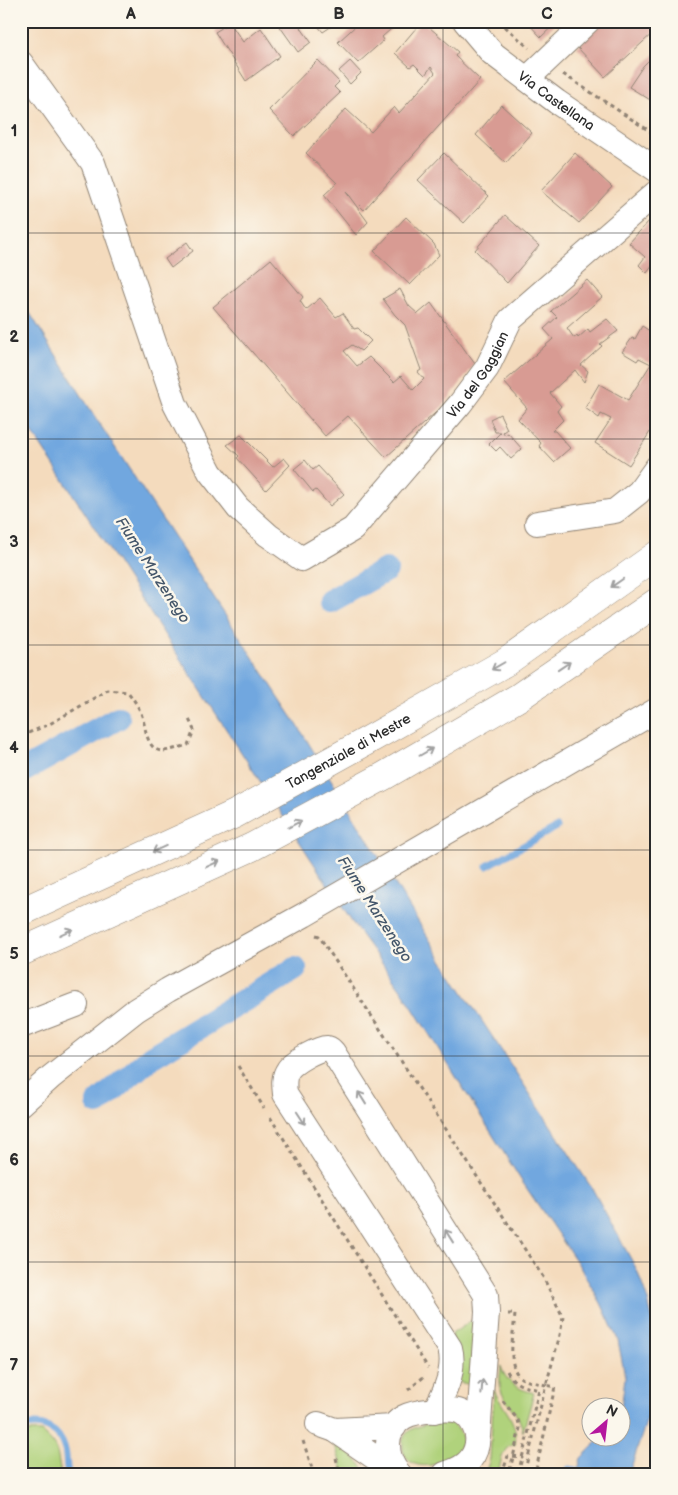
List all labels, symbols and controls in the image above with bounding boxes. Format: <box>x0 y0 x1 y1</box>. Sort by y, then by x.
text: A <box>125 5 136 24</box>
text: B <box>333 5 345 24</box>
text: C <box>541 5 553 24</box>
street label: Via Castellana <box>514 68 598 134</box>
text: 1 <box>11 122 17 141</box>
text: 2 <box>9 328 19 347</box>
street label: Via del Gaggian <box>444 329 512 422</box>
water label: Fiume Marzenego <box>111 514 194 627</box>
text: 3 <box>9 533 19 552</box>
one-way arrow <box>610 578 624 588</box>
one-way arrow <box>492 661 506 671</box>
one-way arrow <box>557 661 571 671</box>
street label: Tangenziale di Mestre <box>283 710 414 793</box>
text: 4 <box>9 739 19 758</box>
one-way arrow <box>419 746 433 756</box>
one-way arrow <box>287 819 302 828</box>
one-way arrow <box>152 844 167 854</box>
water label: Fiume Marzenego <box>333 853 416 966</box>
one-way arrow <box>206 859 221 869</box>
one-way arrow <box>58 926 73 936</box>
text: 5 <box>9 945 19 964</box>
one-way arrow <box>357 1092 367 1106</box>
one-way arrow <box>296 1111 306 1125</box>
text: 6 <box>9 1151 19 1170</box>
one-way arrow <box>444 1229 454 1243</box>
text: 7 <box>10 1356 19 1375</box>
one-way arrow <box>478 1380 487 1396</box>
north arrow <box>580 1398 630 1448</box>
text: N <box>603 1401 621 1421</box>

